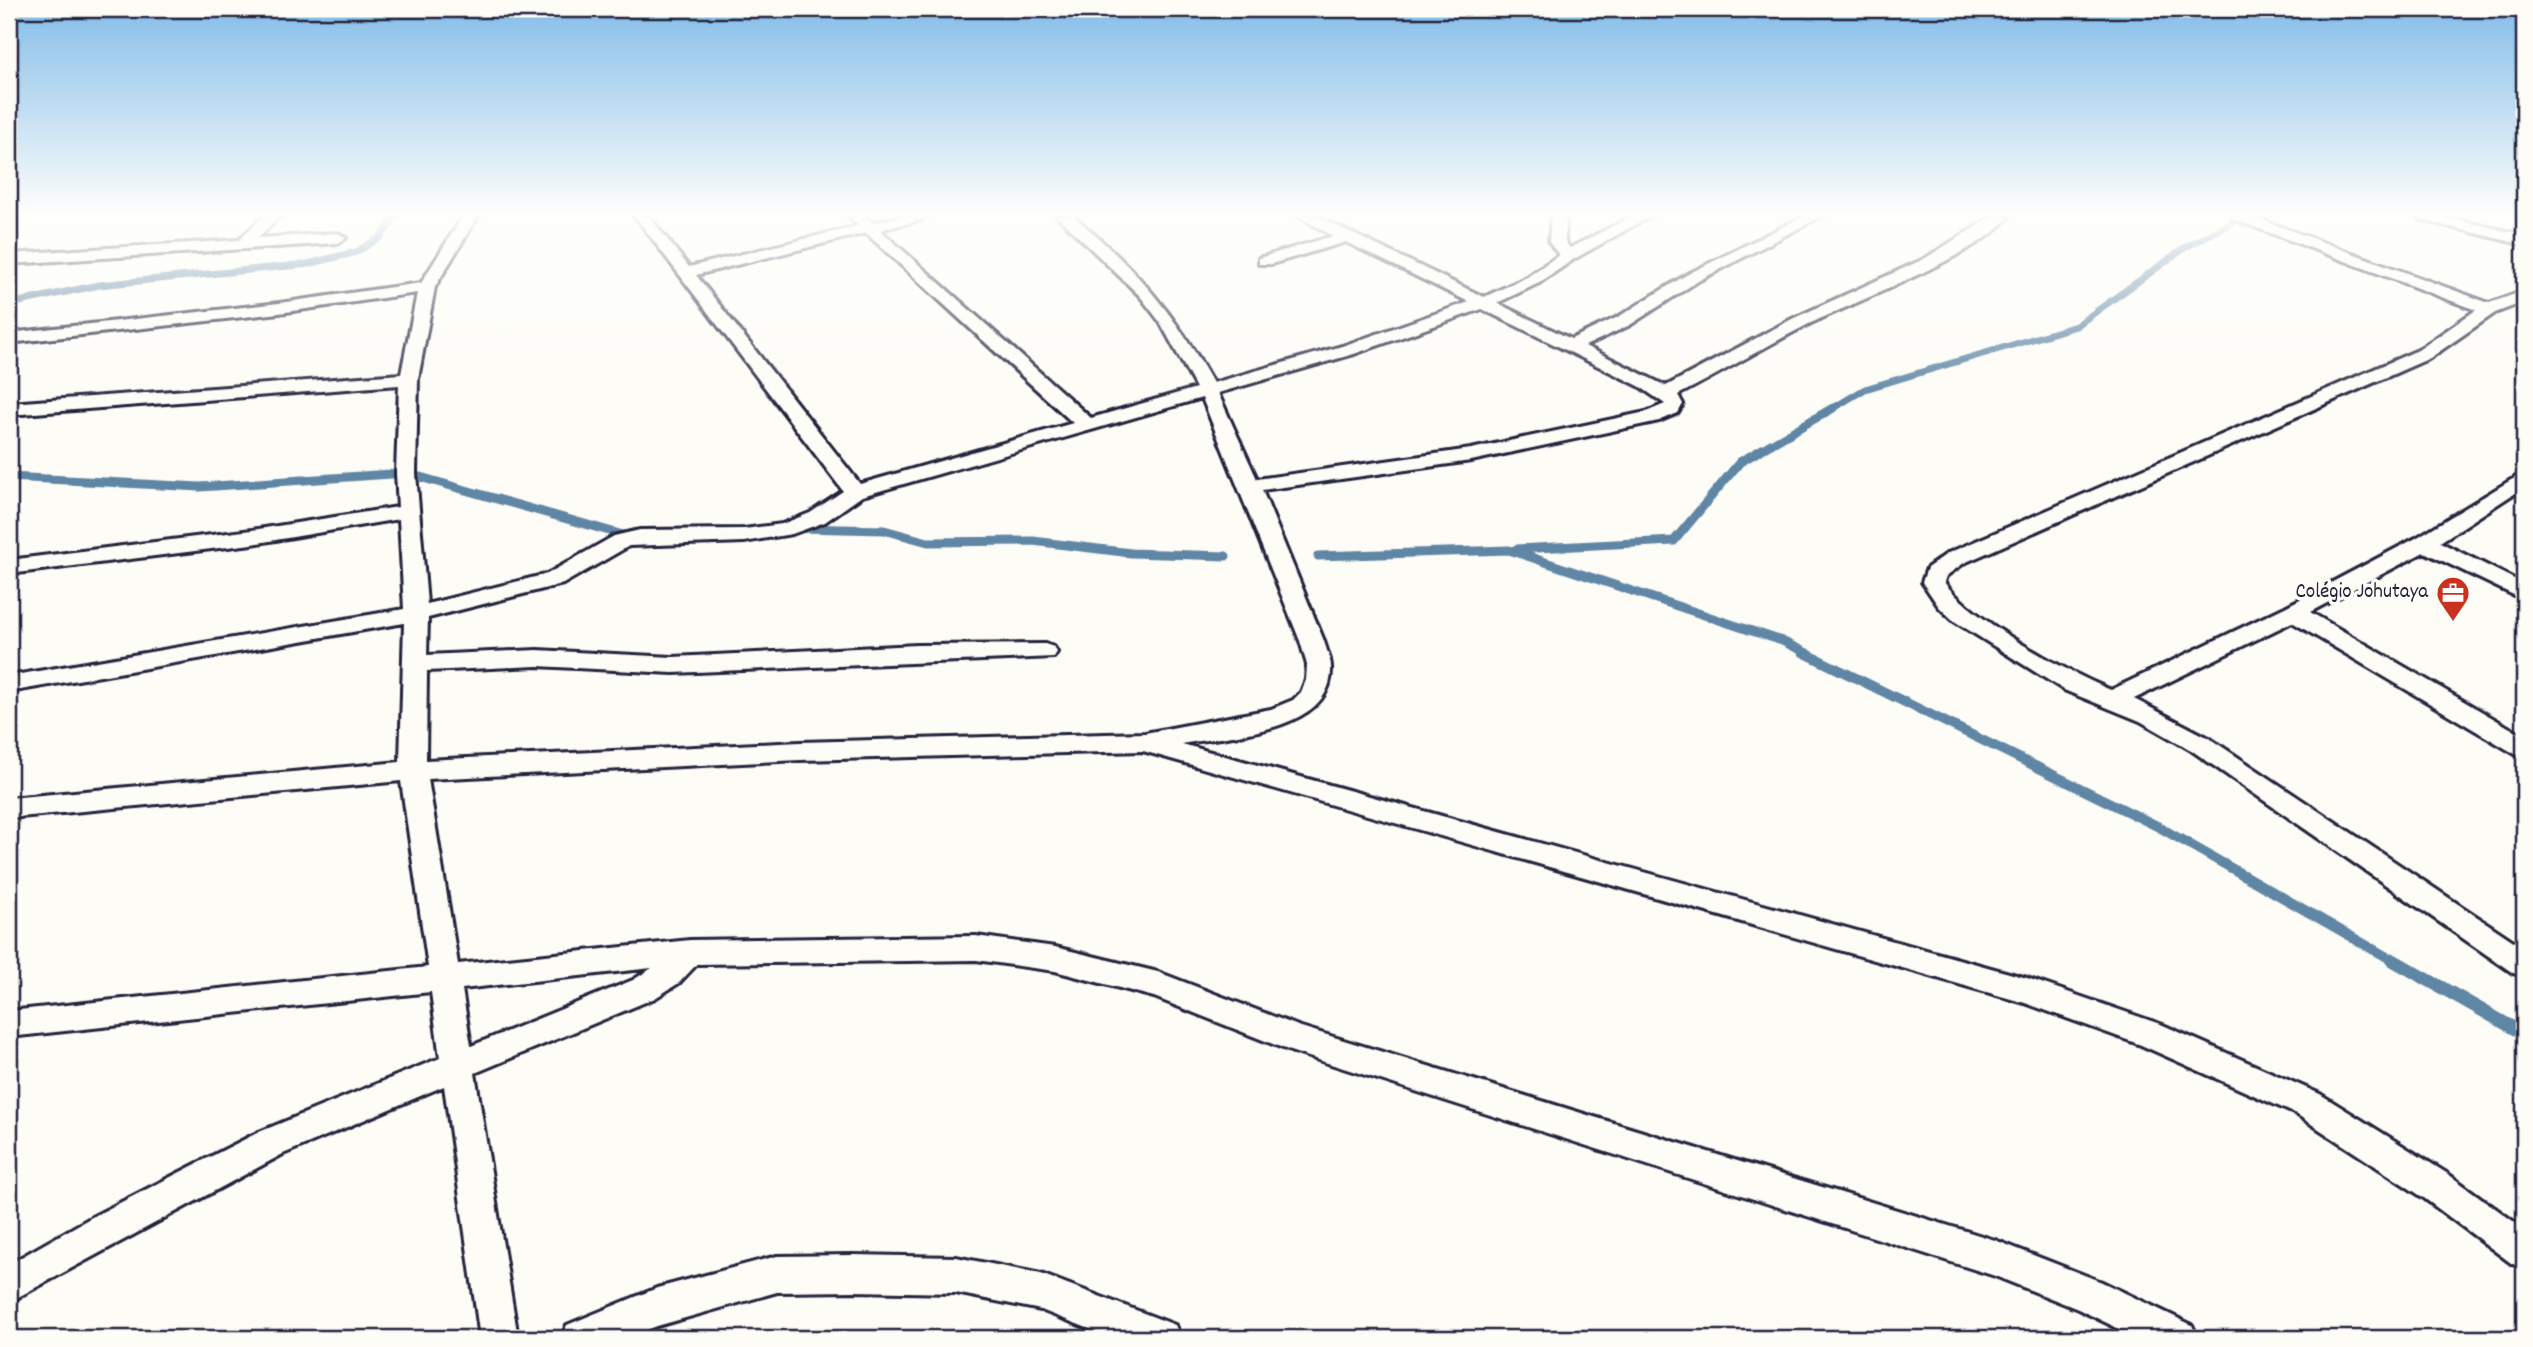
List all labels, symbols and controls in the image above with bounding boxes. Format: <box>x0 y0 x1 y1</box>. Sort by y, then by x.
office icon: Colégio Johutaya <box>2434 574 2472 623</box>
place label: Colégio Johutaya <box>2295 578 2429 608</box>

